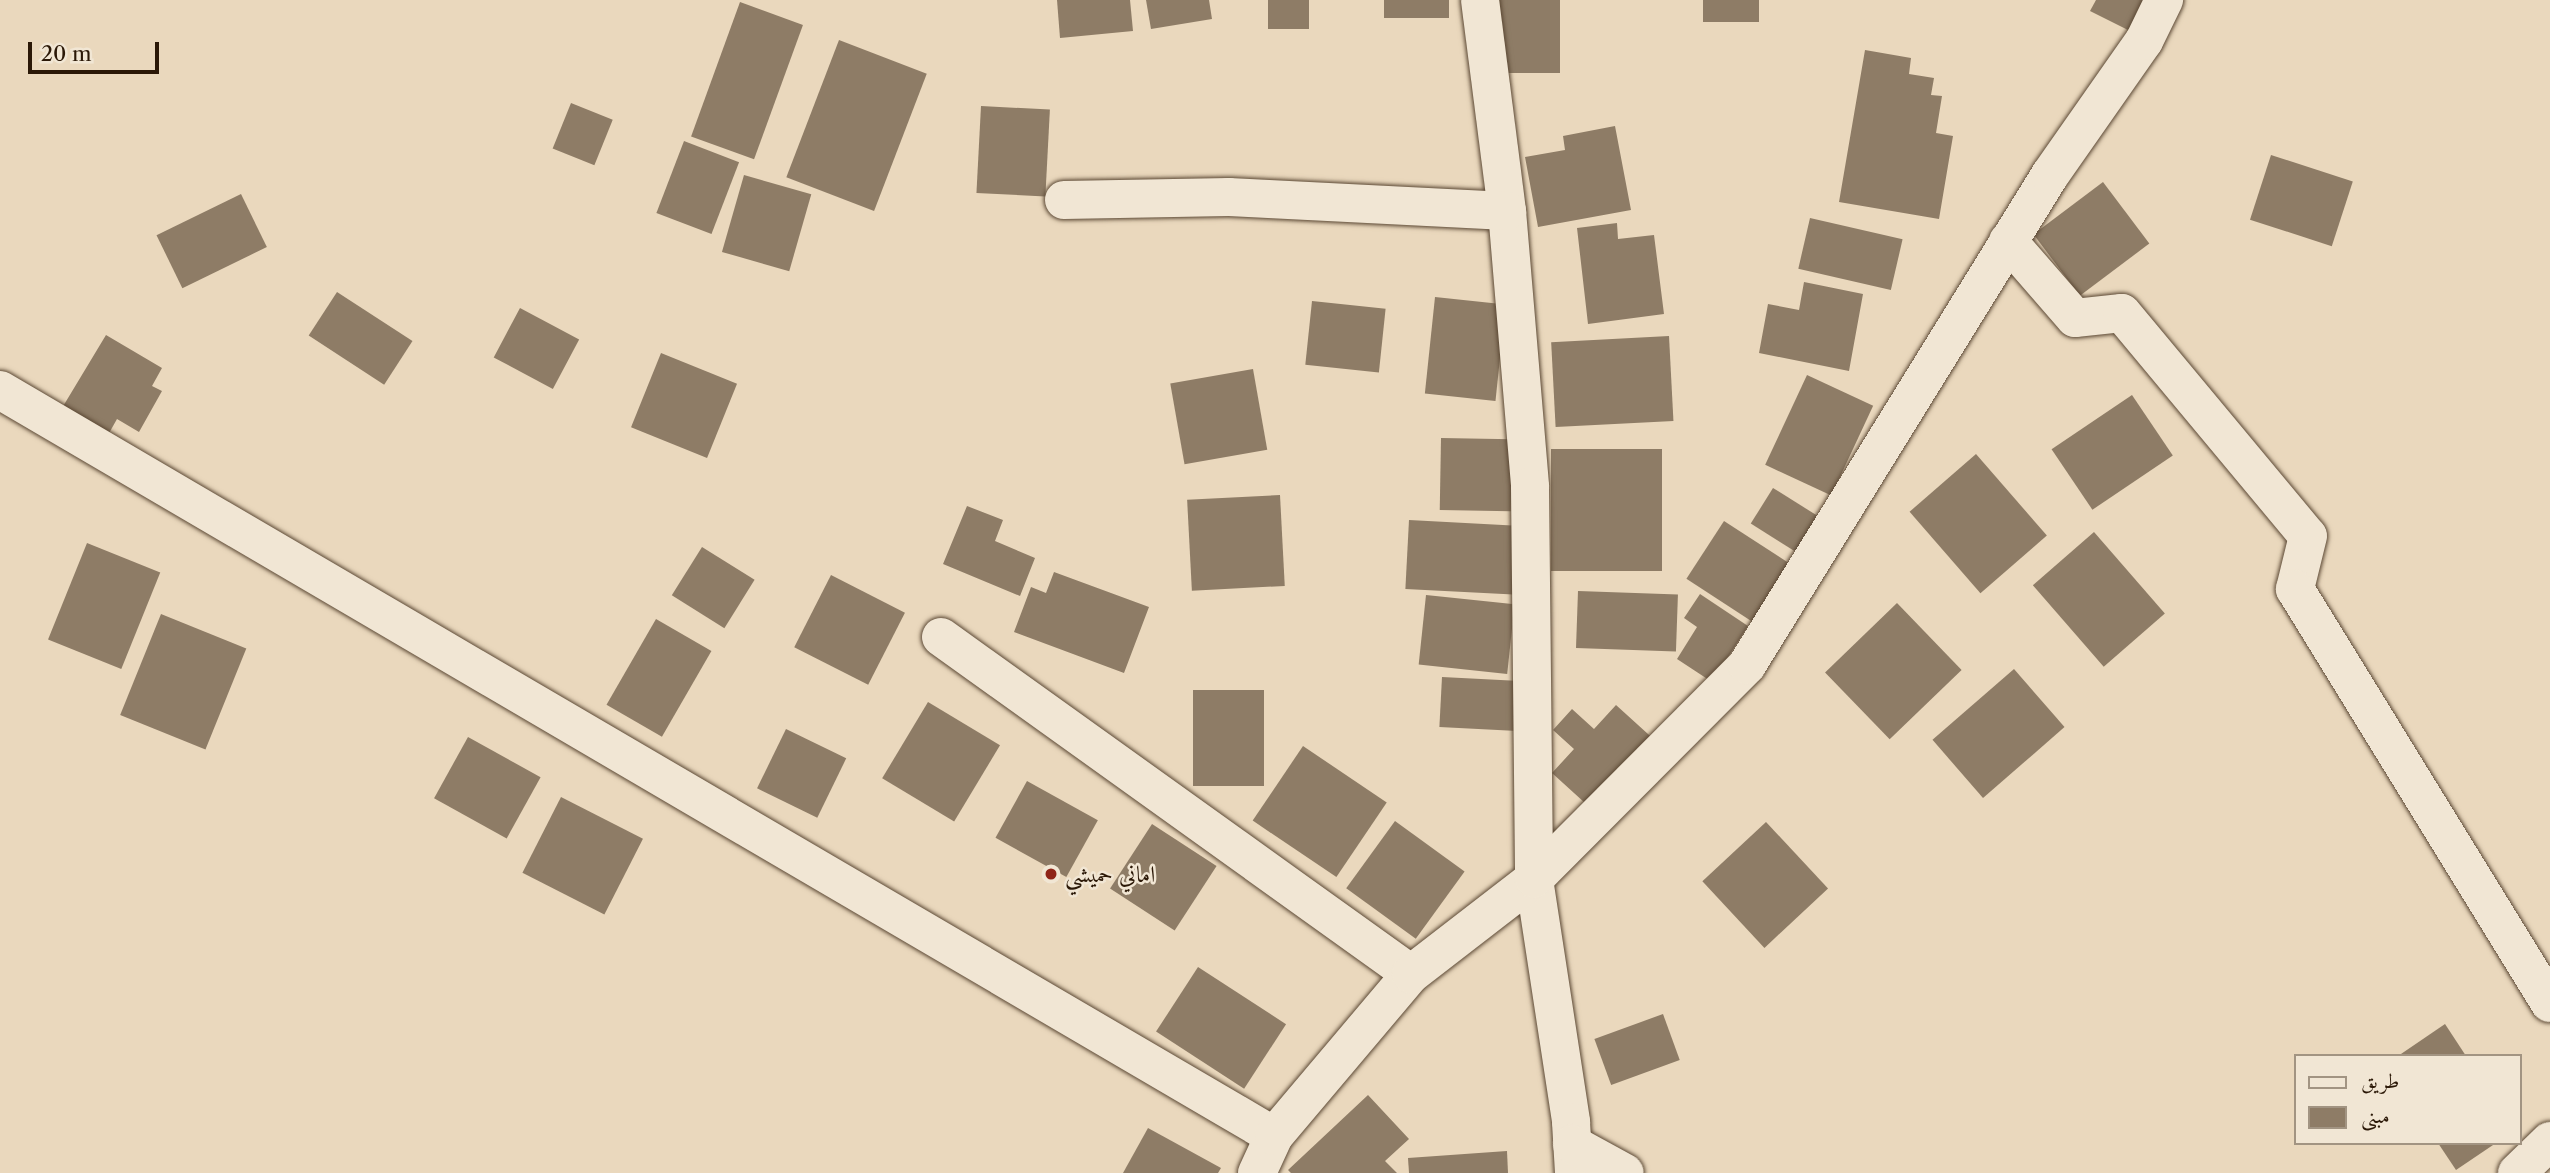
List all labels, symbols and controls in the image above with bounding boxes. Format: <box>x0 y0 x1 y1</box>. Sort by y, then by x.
scale bar <box>32 28 163 72</box>
text: 20 m <box>41 41 92 66</box>
place label: اماني حميشي <box>1065 860 1155 888</box>
marker: اماني حميشي <box>1043 866 1059 882</box>
legend <box>2294 1054 2522 1145</box>
text: طريق <box>2361 1068 2399 1093</box>
text: مبنى <box>2361 1103 2390 1128</box>

